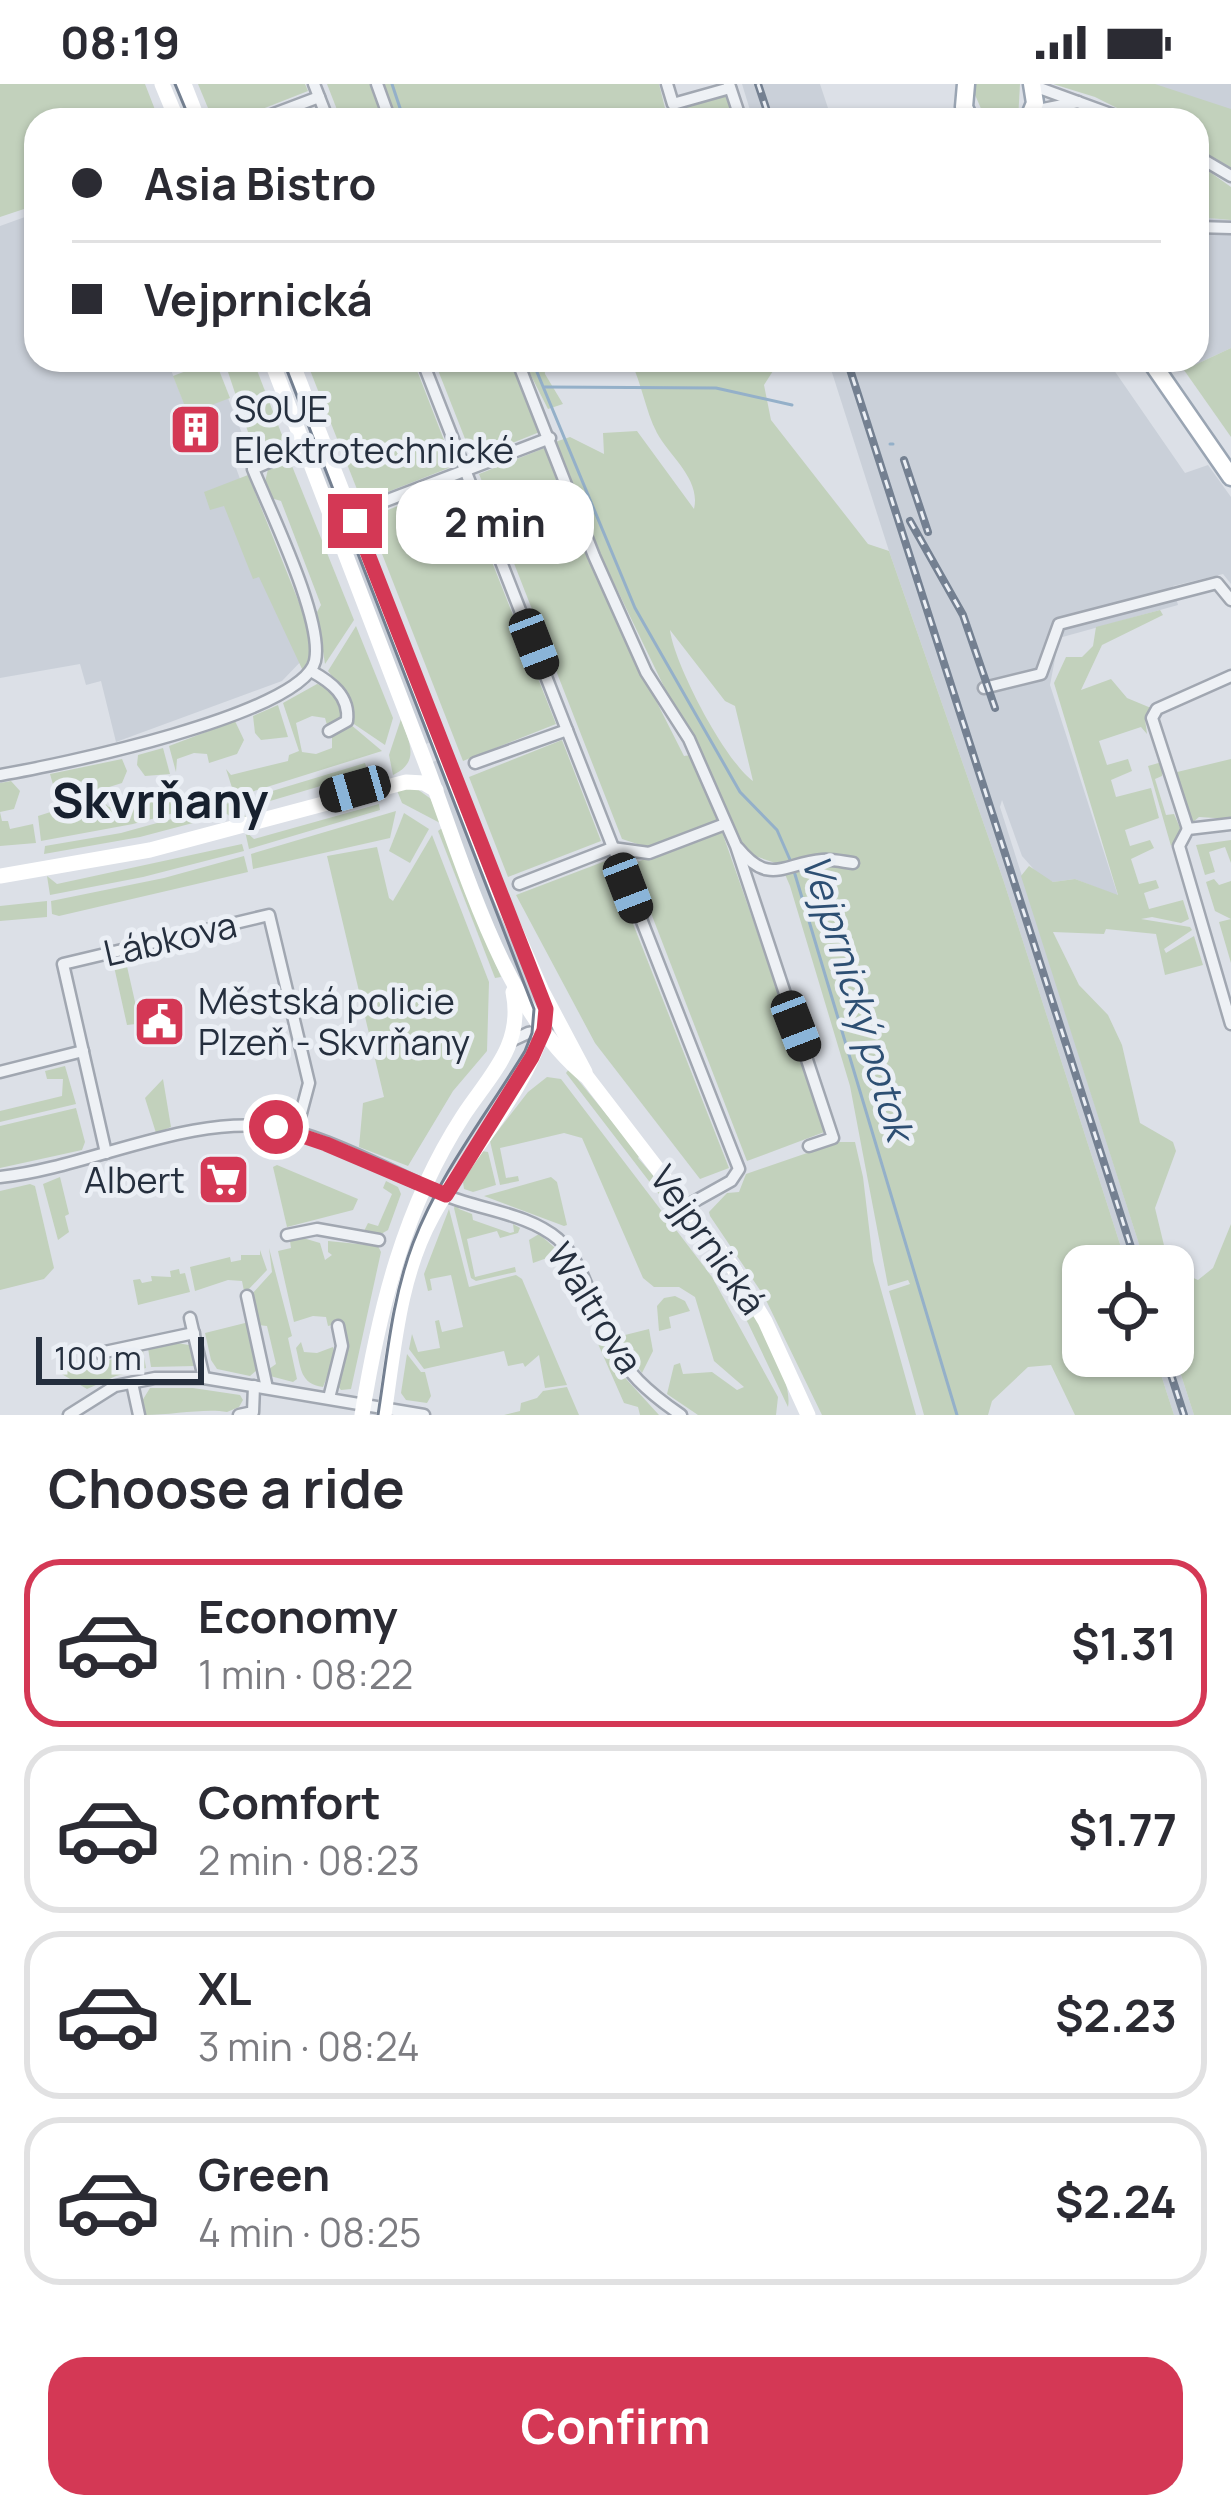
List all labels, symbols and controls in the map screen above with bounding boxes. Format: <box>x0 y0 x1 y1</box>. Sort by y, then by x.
text: 08:19 <box>60 11 180 73</box>
text: Asia Bistro <box>144 152 376 214</box>
text: Vejprnická <box>144 268 373 330</box>
place label: SOUE Elektrotechnické <box>234 384 514 474</box>
building icon: SOUE Elektrotechnické <box>167 402 223 458</box>
callout: 2 min <box>397 479 595 563</box>
route end <box>328 494 382 548</box>
text: 2 min <box>444 495 546 549</box>
car <box>504 604 564 684</box>
car <box>315 762 395 816</box>
district label: Skvrňany <box>52 767 268 832</box>
water label: Vejprnický potok <box>790 847 930 1151</box>
car <box>598 848 658 928</box>
street label: Lábkova <box>99 899 241 978</box>
place label: Městská policie Plzeň - Skvrňany <box>198 976 470 1066</box>
car <box>766 986 826 1066</box>
public building icon: Městská policie Plzeň - Skvrňany <box>131 994 187 1050</box>
route start <box>249 1100 303 1154</box>
supermarket icon: Albert <box>196 1152 252 1208</box>
place label: Albert <box>84 1155 185 1204</box>
street label: Vejprnická <box>639 1155 778 1324</box>
street label: Waltrova <box>536 1233 655 1382</box>
map controls <box>1062 1245 1194 1377</box>
button: locate <box>1062 1245 1194 1377</box>
scale bar <box>36 1331 204 1384</box>
text: 100 m <box>54 1335 142 1380</box>
text: Choose a ride <box>48 1450 405 1524</box>
text: Economy <box>198 1585 398 1647</box>
icon: car <box>54 1589 162 1697</box>
text: $1.31 <box>1071 1612 1177 1674</box>
text: 1 min · 08:22 <box>198 1647 413 1701</box>
text: Comfort <box>198 1771 381 1833</box>
icon: car <box>54 1775 162 1883</box>
text: $1.77 <box>1069 1798 1177 1860</box>
text: 2 min · 08:23 <box>198 1833 420 1887</box>
text: XL <box>198 1957 252 2019</box>
icon: car <box>54 1961 162 2069</box>
text: $2.23 <box>1055 1984 1177 2046</box>
text: 3 min · 08:24 <box>198 2019 420 2073</box>
text: Green <box>198 2143 330 2205</box>
icon: car <box>54 2147 162 2255</box>
text: $2.24 <box>1055 2170 1177 2232</box>
text: 4 min · 08:25 <box>198 2205 421 2259</box>
button: Confirm <box>48 2357 1183 2495</box>

